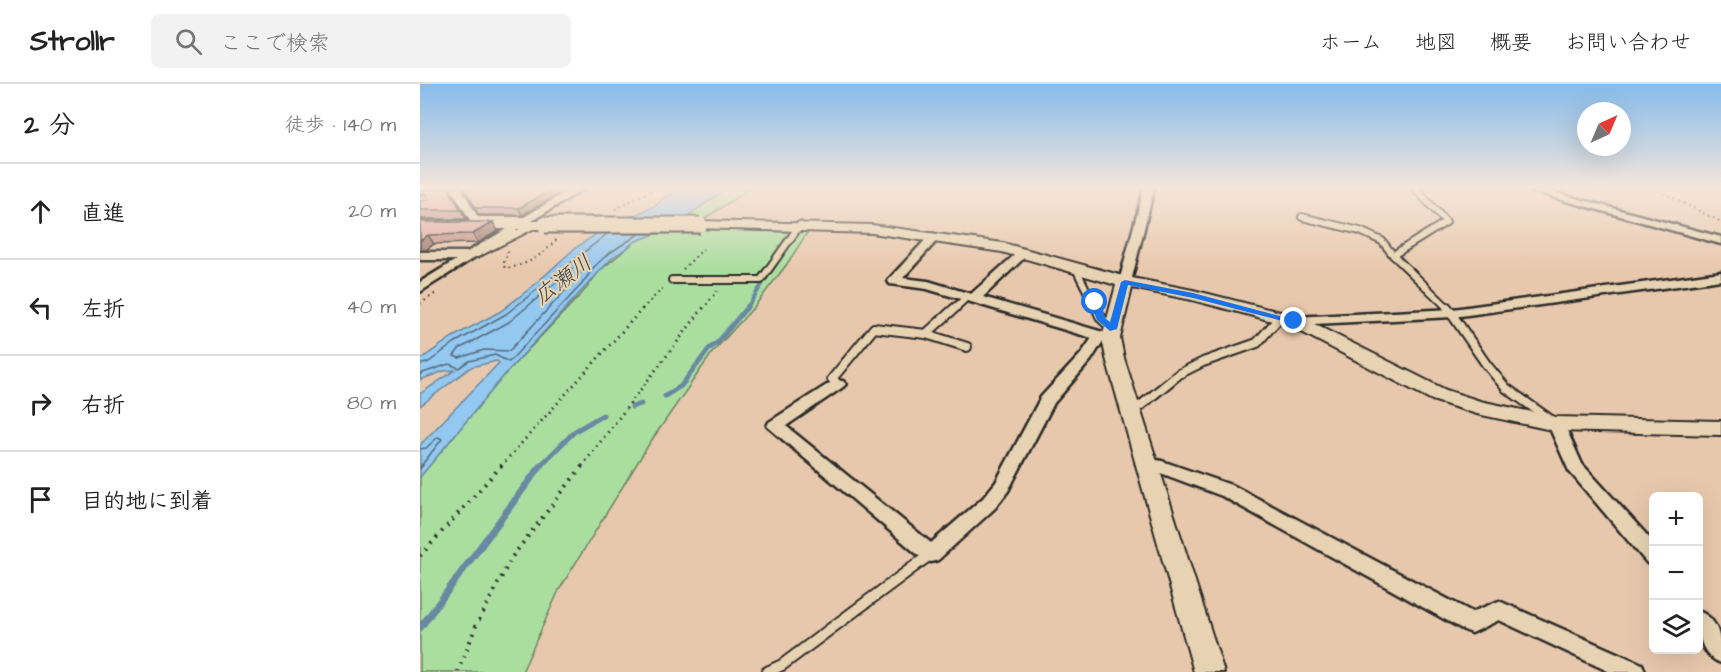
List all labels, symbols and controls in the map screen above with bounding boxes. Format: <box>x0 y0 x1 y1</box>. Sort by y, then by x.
search box <box>151 14 571 68</box>
text: Strollr <box>30 22 115 61</box>
icon: search <box>172 25 205 58</box>
text: ここで検索 <box>220 28 330 59</box>
text: ホーム <box>1320 28 1382 57</box>
text: 地図 <box>1415 28 1457 57</box>
text: 概要 <box>1490 28 1532 57</box>
text: お問い合わせ <box>1565 28 1691 57</box>
north arrow <box>1577 102 1631 156</box>
text: 2 分 <box>24 107 75 143</box>
text: 徒歩 · 140 m <box>285 111 396 139</box>
icon: ahead <box>24 195 57 228</box>
text: 20 m <box>348 197 396 225</box>
text: 直進 <box>81 198 125 229</box>
water label: 広瀬川 <box>527 248 599 312</box>
route start <box>1081 288 1107 314</box>
icon: left <box>24 291 57 324</box>
text: 40 m <box>346 293 396 321</box>
text: 左折 <box>81 294 125 325</box>
route end <box>1280 307 1306 333</box>
icon: right <box>24 387 57 420</box>
text: 80 m <box>347 389 396 417</box>
text: 右折 <box>81 390 125 421</box>
icon: arrive <box>24 483 57 516</box>
text: 目的地に到着 <box>81 486 213 517</box>
map controls <box>1649 492 1703 654</box>
button: + <box>1649 492 1703 546</box>
button: − <box>1649 546 1703 600</box>
button: layers <box>1649 600 1703 654</box>

